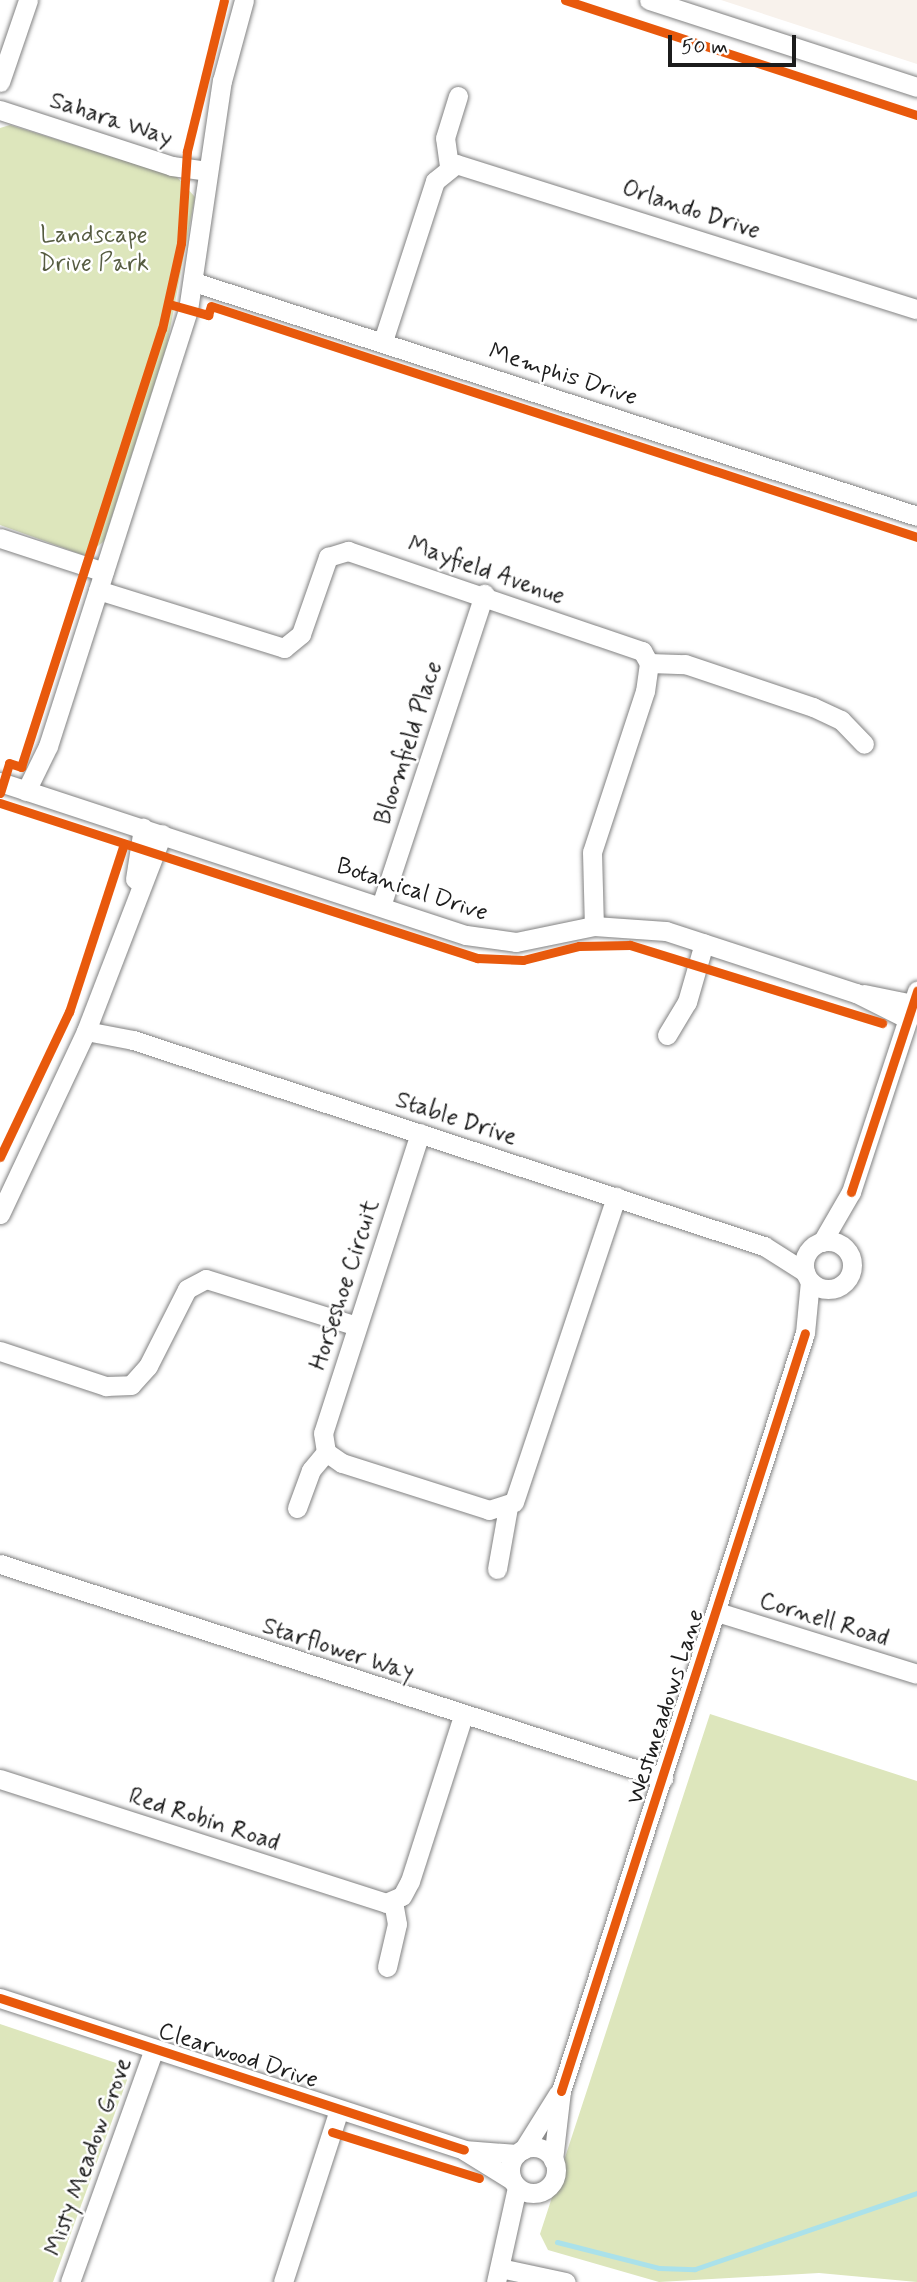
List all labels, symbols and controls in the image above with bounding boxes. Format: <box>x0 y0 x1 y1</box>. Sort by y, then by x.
scale bar <box>672 21 800 65</box>
text: 50 m <box>681 33 728 61</box>
street label: Sahara Way <box>46 87 176 153</box>
street label: Orlando Drive <box>619 174 763 246</box>
park label: Landscape Drive Park <box>40 222 148 278</box>
street label: Memphis Drive <box>486 338 640 412</box>
street label: Mayfield Avenue <box>401 530 571 612</box>
street label: Bloomfield Place <box>369 659 449 827</box>
street label: Botanical Drive <box>334 852 490 928</box>
street label: Stable Drive <box>393 1086 519 1152</box>
street label: Horseshoe Circuit <box>304 1198 386 1372</box>
street label: Cornell Road <box>756 1587 892 1653</box>
street label: Westmeadows Lane <box>621 1607 711 1807</box>
street label: Starflower Way <box>257 1612 419 1688</box>
street label: Red Robin Road <box>123 1781 285 1859</box>
street label: Clearwood Drive <box>155 2017 321 2095</box>
street label: Misty Meadow Grove <box>40 2054 138 2260</box>

